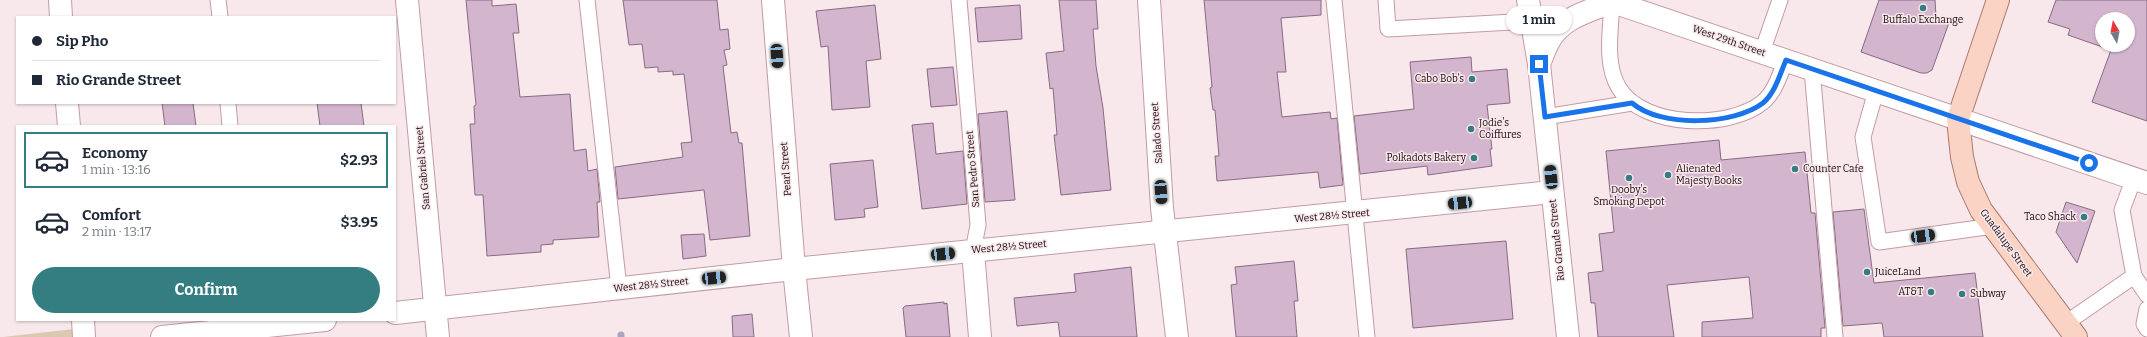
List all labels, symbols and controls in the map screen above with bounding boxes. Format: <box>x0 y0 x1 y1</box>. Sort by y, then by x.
marker: Buffalo Exchange <box>1918 3 1928 13</box>
callout: 1 min <box>1506 6 1572 34</box>
text: 1 min <box>1523 12 1555 27</box>
north arrow <box>2095 12 2135 52</box>
map controls <box>2095 12 2135 52</box>
place label: Buffalo Exchange <box>1883 14 1963 26</box>
street label: West 29th Street <box>1691 23 1768 59</box>
text: Sip Pho <box>56 32 108 50</box>
car <box>770 44 784 68</box>
route end <box>1530 55 1548 73</box>
text: Rio Grande Street <box>56 71 182 89</box>
place label: Cabo Bob's <box>1415 73 1464 85</box>
marker: Cabo Bob's <box>1467 74 1477 84</box>
street label: Salado Street <box>1149 102 1165 164</box>
place label: Jodie's Coiffures <box>1478 117 1522 141</box>
marker: Jodie's Coiffures <box>1466 124 1476 134</box>
street label: San Gabriel Street <box>413 125 433 210</box>
street label: San Pedro Street <box>964 130 982 208</box>
street label: Pearl Street <box>778 141 794 196</box>
icon: car <box>34 142 70 178</box>
text: Economy <box>82 144 148 162</box>
text: $2.93 <box>340 151 378 169</box>
place label: Polkadots Bakery <box>1386 152 1467 164</box>
marker: Polkadots Bakery <box>1469 153 1479 163</box>
route start <box>2080 154 2098 172</box>
text: 1 min · 13:16 <box>82 162 151 177</box>
place label: Alienated Majesty Books <box>1676 163 1742 187</box>
place label: Counter Cafe <box>1803 163 1863 175</box>
car <box>1544 164 1558 190</box>
marker: Counter Cafe <box>1790 164 1800 174</box>
marker: Alienated Majesty Books <box>1663 170 1673 180</box>
marker: Dooby's Smoking Depot <box>1624 173 1634 183</box>
car <box>1154 180 1168 204</box>
place label: Dooby's Smoking Depot <box>1593 184 1665 208</box>
car <box>1447 196 1473 210</box>
street label: Rio Grande Street <box>1547 198 1567 281</box>
icon: car <box>34 204 70 240</box>
text: Comfort <box>82 206 141 224</box>
street label: West 28½ Street <box>1294 207 1371 225</box>
street label: Guadalupe Street <box>1977 207 2035 280</box>
place label: Taco Shack <box>2024 211 2076 223</box>
marker: Taco Shack <box>2079 212 2089 222</box>
text: $3.95 <box>341 213 378 231</box>
text: 2 min · 13:17 <box>82 224 151 239</box>
car <box>1910 228 1936 244</box>
street label: West 28½ Street <box>971 238 1048 256</box>
car <box>930 247 956 261</box>
place label: JuiceLand <box>1874 266 1921 278</box>
button: Confirm <box>32 267 380 313</box>
marker: JuiceLand <box>1862 267 1872 277</box>
car <box>701 271 727 285</box>
street label: West 28½ Street <box>613 275 690 295</box>
place label: AT&T <box>1898 286 1923 298</box>
marker: AT&T <box>1926 287 1936 297</box>
place label: Subway <box>1970 288 2007 300</box>
marker: Subway <box>1957 289 1967 299</box>

